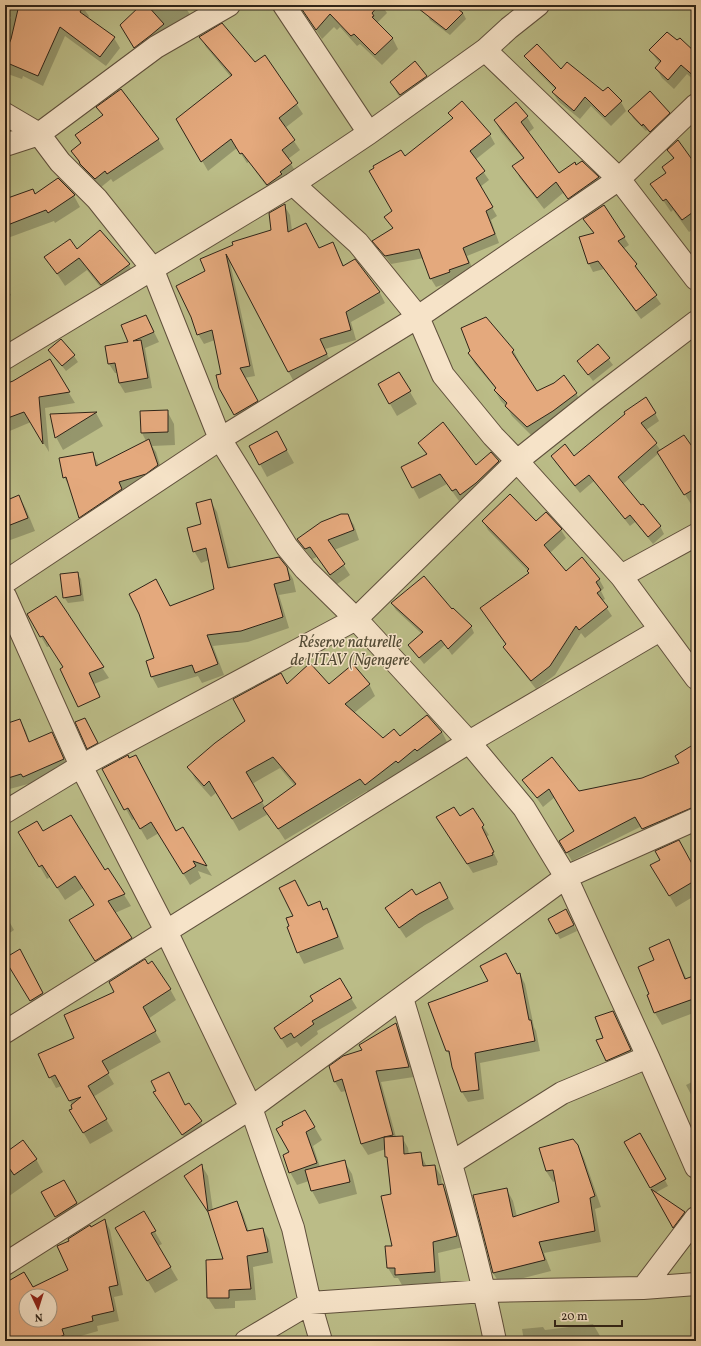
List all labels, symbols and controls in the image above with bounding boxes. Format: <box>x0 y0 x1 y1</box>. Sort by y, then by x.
park label: Réserve naturelle de l'ITAV (Ngengere <box>290 632 410 672</box>
north arrow <box>18 1288 58 1328</box>
scale bar <box>555 1302 622 1328</box>
text: N <box>34 1309 43 1324</box>
text: 20 m <box>561 1309 588 1325</box>

